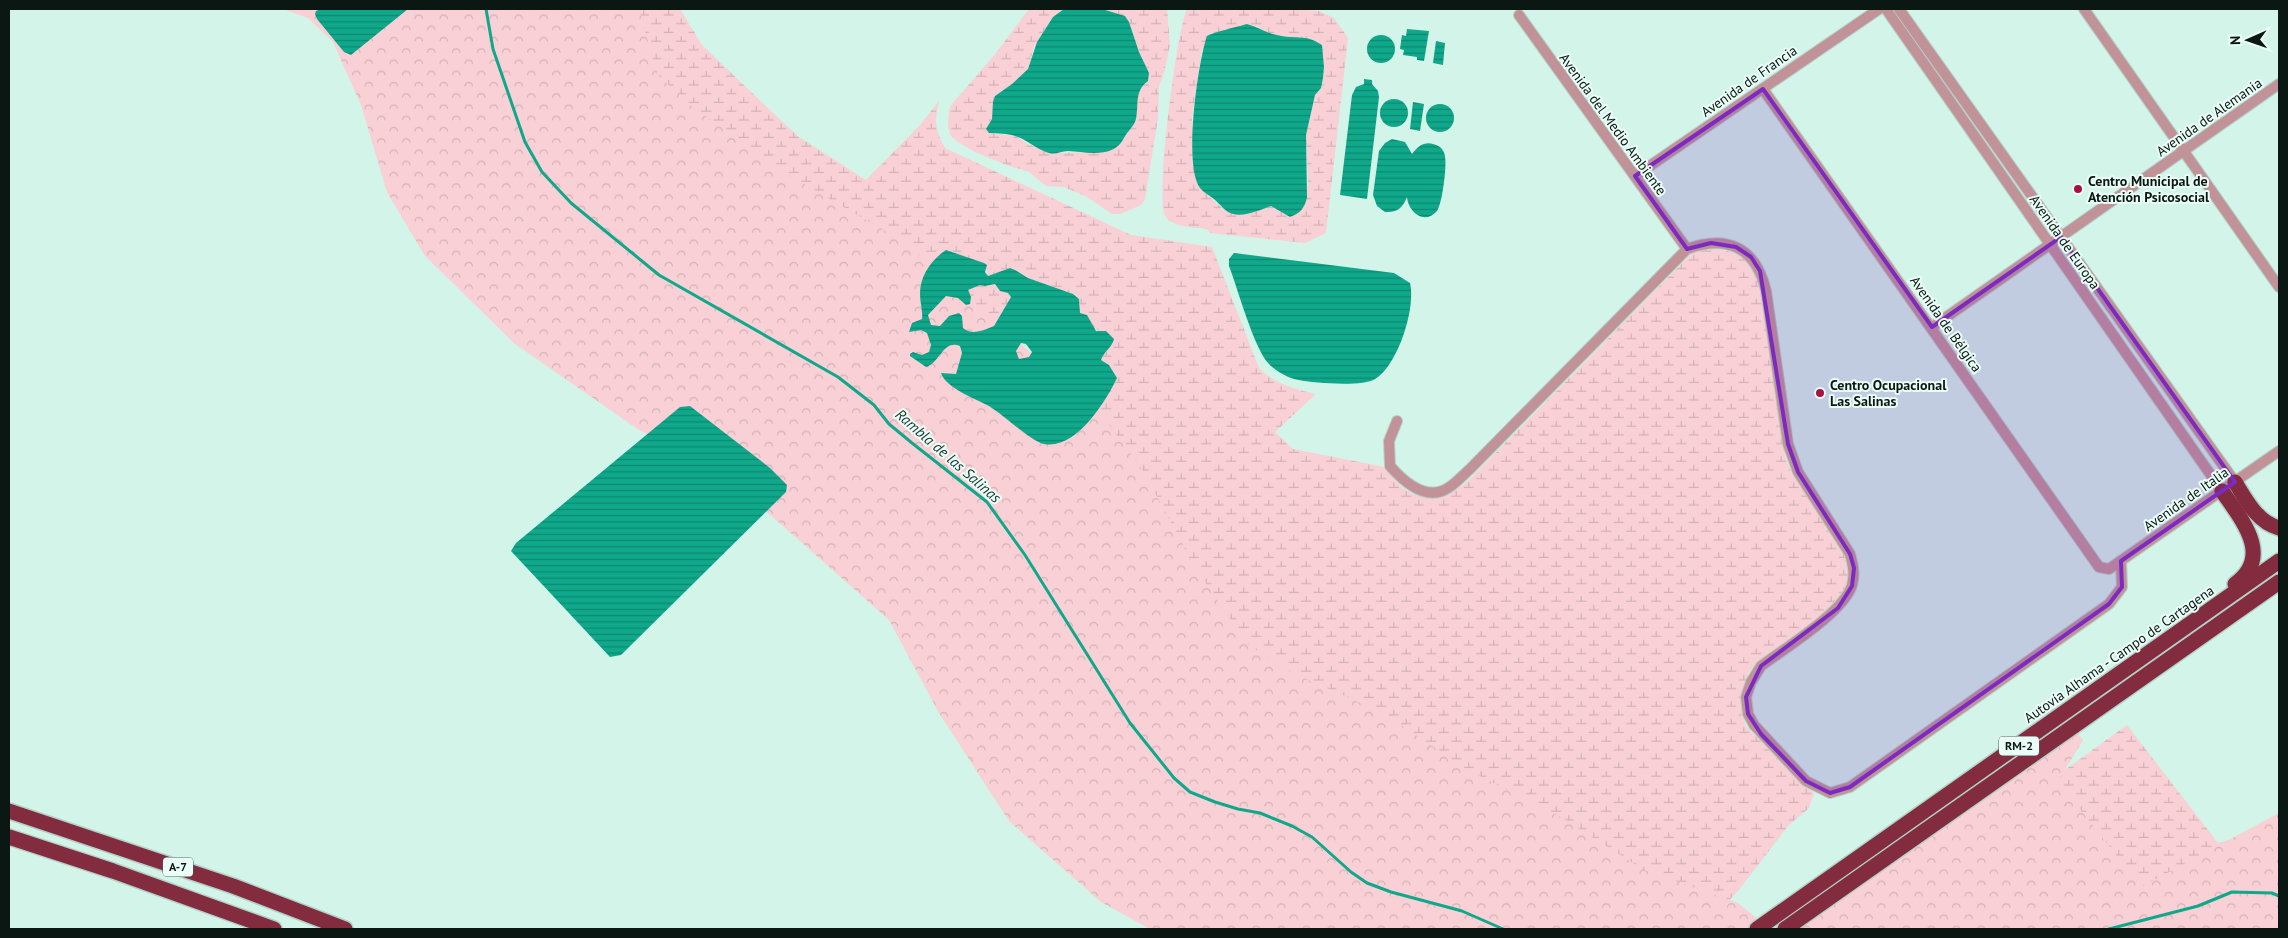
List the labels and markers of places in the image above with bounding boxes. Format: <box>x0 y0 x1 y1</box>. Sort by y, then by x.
place label: Centro Municipal de Atención Psicosocial <box>2088 172 2210 206</box>
marker: Centro Municipal de Atención Psicosocial <box>2072 183 2084 195</box>
place label: Centro Ocupacional Las Salinas <box>1830 376 1947 410</box>
marker: Centro Ocupacional Las Salinas <box>1814 387 1826 399</box>

